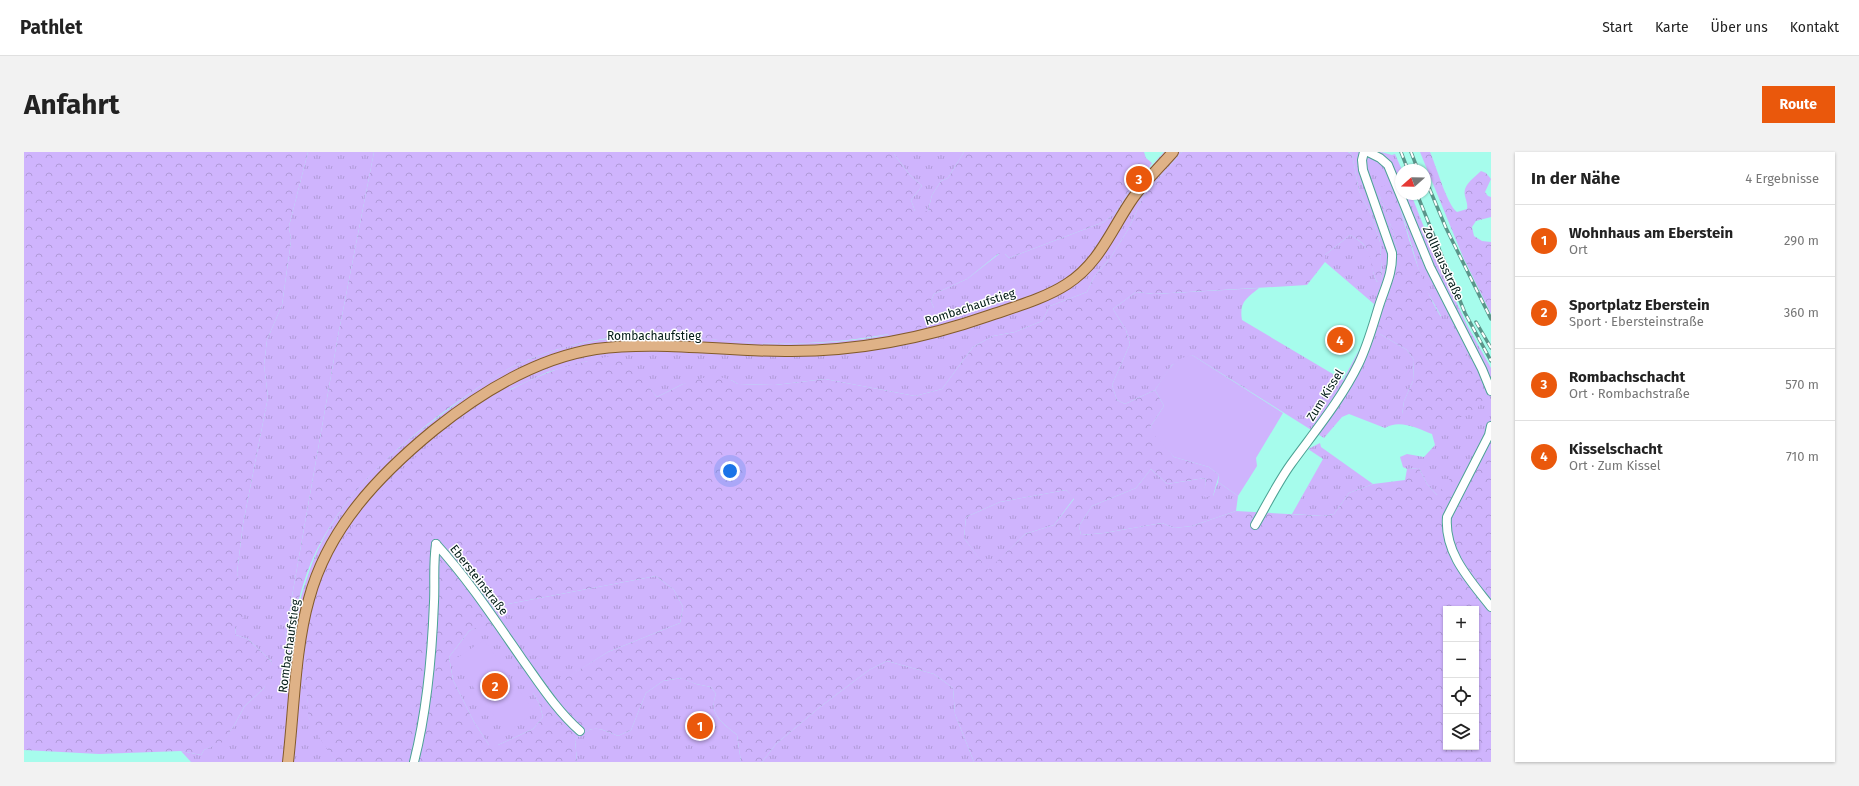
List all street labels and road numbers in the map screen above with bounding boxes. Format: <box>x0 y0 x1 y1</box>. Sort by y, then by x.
street label: Zollhausstraße <box>1420 224 1466 302</box>
street label: Rombachaufstieg <box>923 286 1018 328</box>
street label: Rombachaufstieg <box>607 329 702 343</box>
street label: Zum Kissel <box>1304 366 1347 423</box>
street label: Ebersteinstraße <box>447 542 511 618</box>
street label: Rombachaufstieg <box>276 598 303 694</box>

